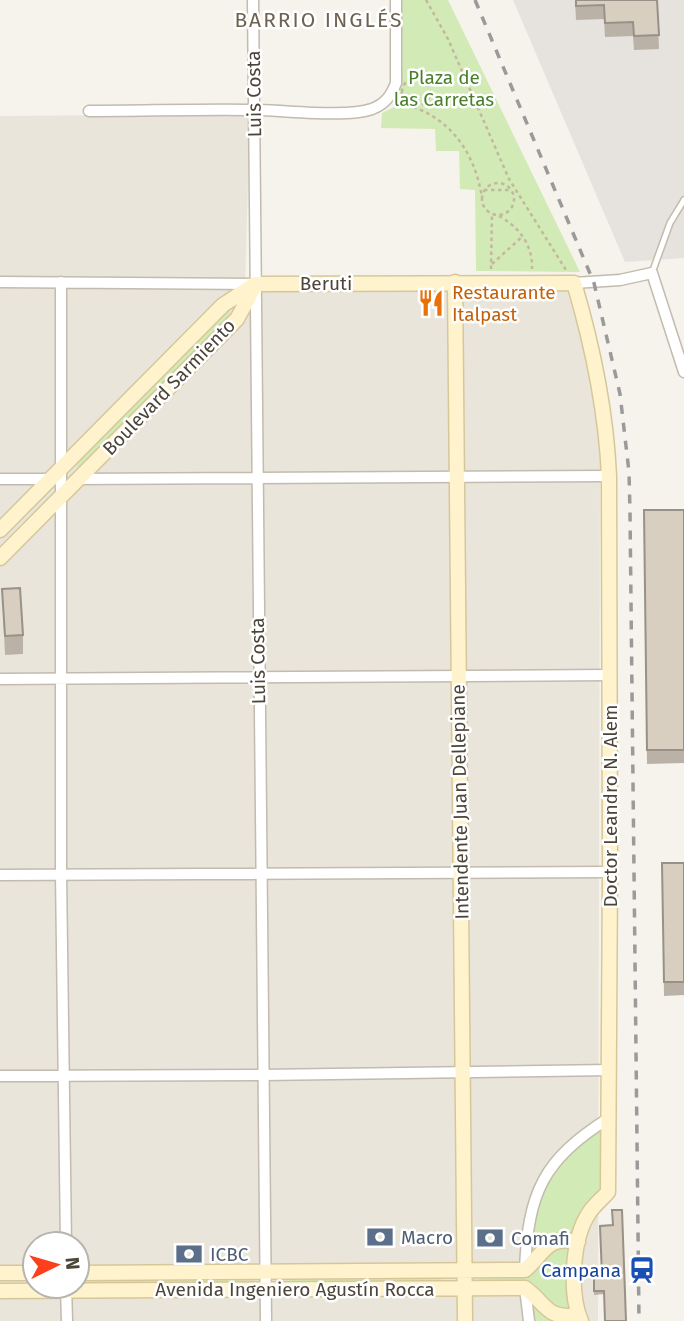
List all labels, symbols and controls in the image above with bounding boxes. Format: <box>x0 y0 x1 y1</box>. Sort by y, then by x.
district label: BARRIO INGLÉS <box>234 7 404 33</box>
street label: Luis Costa <box>242 50 266 138</box>
park label: Plaza de las Carretas <box>394 66 494 111</box>
street label: Beruti <box>300 272 352 295</box>
place label: Restaurante Italpast <box>452 281 556 326</box>
restaurant icon: Restaurante Italpast <box>416 288 446 318</box>
street label: Boulevard Sarmiento <box>98 314 240 460</box>
street label: Luis Costa <box>246 617 270 705</box>
street label: Intendente Juan Dellepiane <box>446 684 474 920</box>
street label: Doctor Leandro N. Alem <box>599 705 622 907</box>
bank icon: Macro <box>365 1222 395 1252</box>
bank icon: Comafi <box>475 1223 505 1253</box>
place label: Macro <box>401 1226 453 1249</box>
place label: Comafi <box>511 1227 570 1250</box>
north arrow <box>21 1230 91 1300</box>
bank icon: ICBC <box>174 1239 204 1269</box>
place label: ICBC <box>210 1243 249 1266</box>
station icon: Campana <box>627 1255 657 1285</box>
text: N <box>60 1256 84 1271</box>
place label: Campana <box>541 1259 621 1282</box>
street label: Avenida Ingeniero Agustín Rocca <box>155 1278 435 1301</box>

